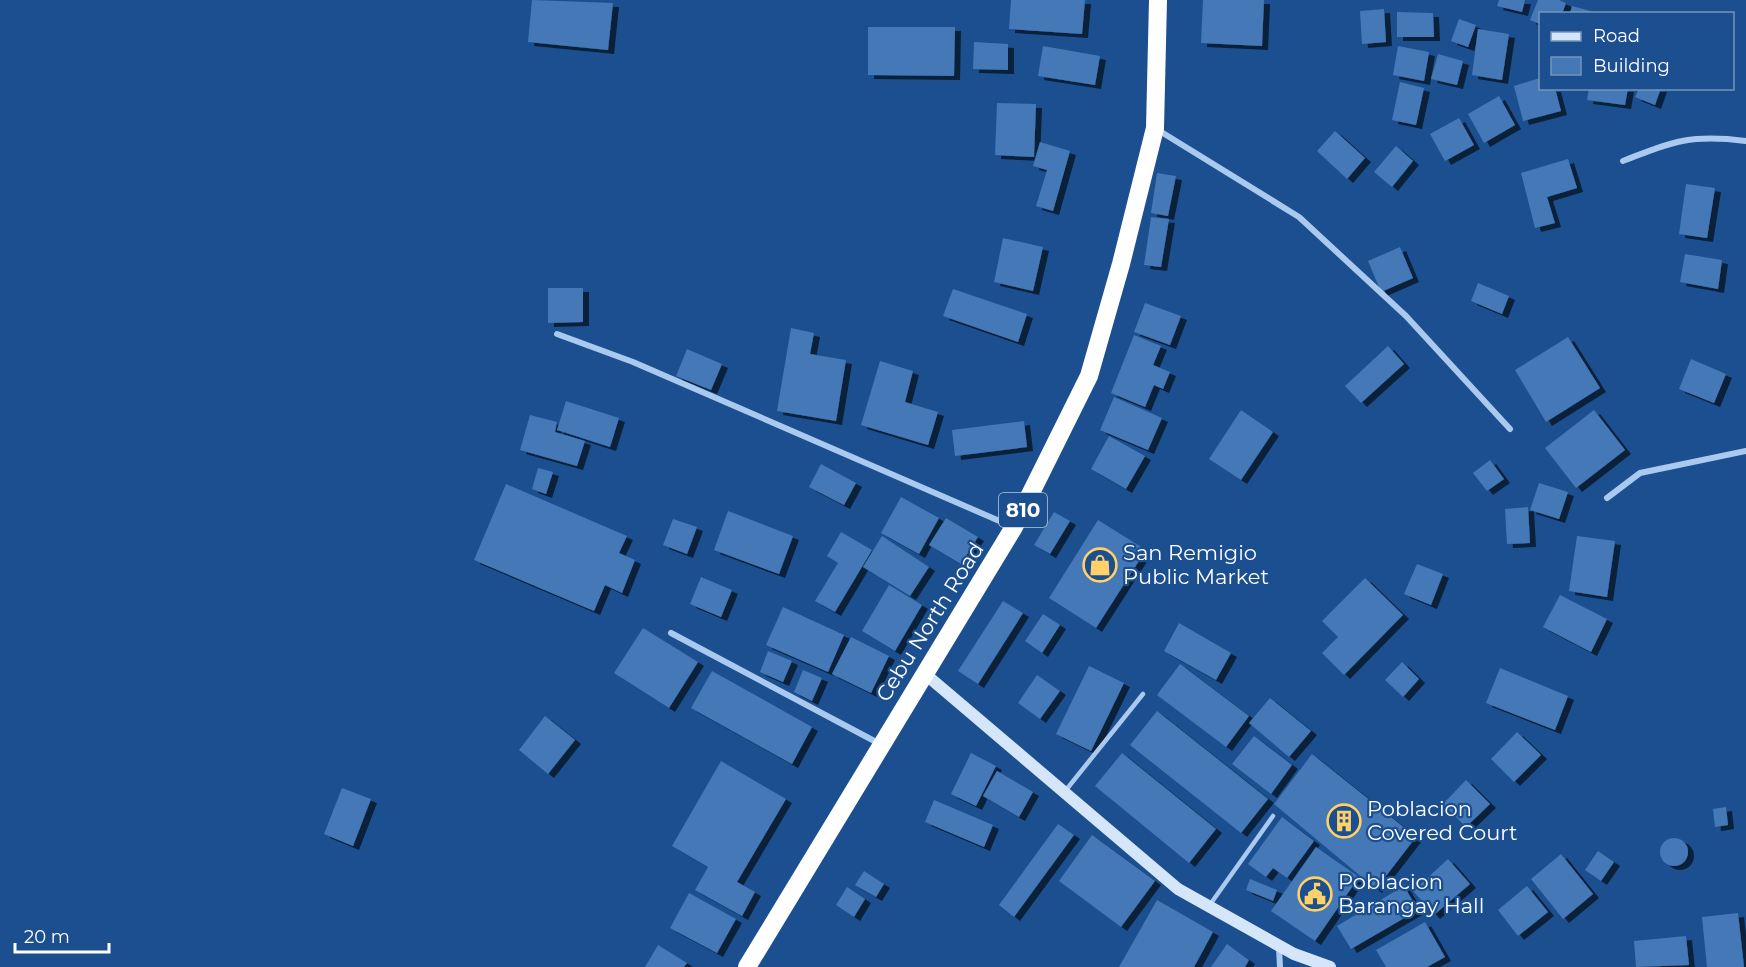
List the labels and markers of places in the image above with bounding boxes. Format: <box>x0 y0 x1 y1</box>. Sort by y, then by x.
place label: San Remigio Public Market <box>1123 540 1269 589</box>
shop icon: San Remigio Public Market <box>1082 547 1118 583</box>
place label: Poblacion Covered Court <box>1367 796 1518 845</box>
building icon: Poblacion Covered Court <box>1326 803 1362 839</box>
place label: Poblacion Barangay Hall <box>1338 869 1484 918</box>
public building icon: Poblacion Barangay Hall <box>1297 876 1333 912</box>

